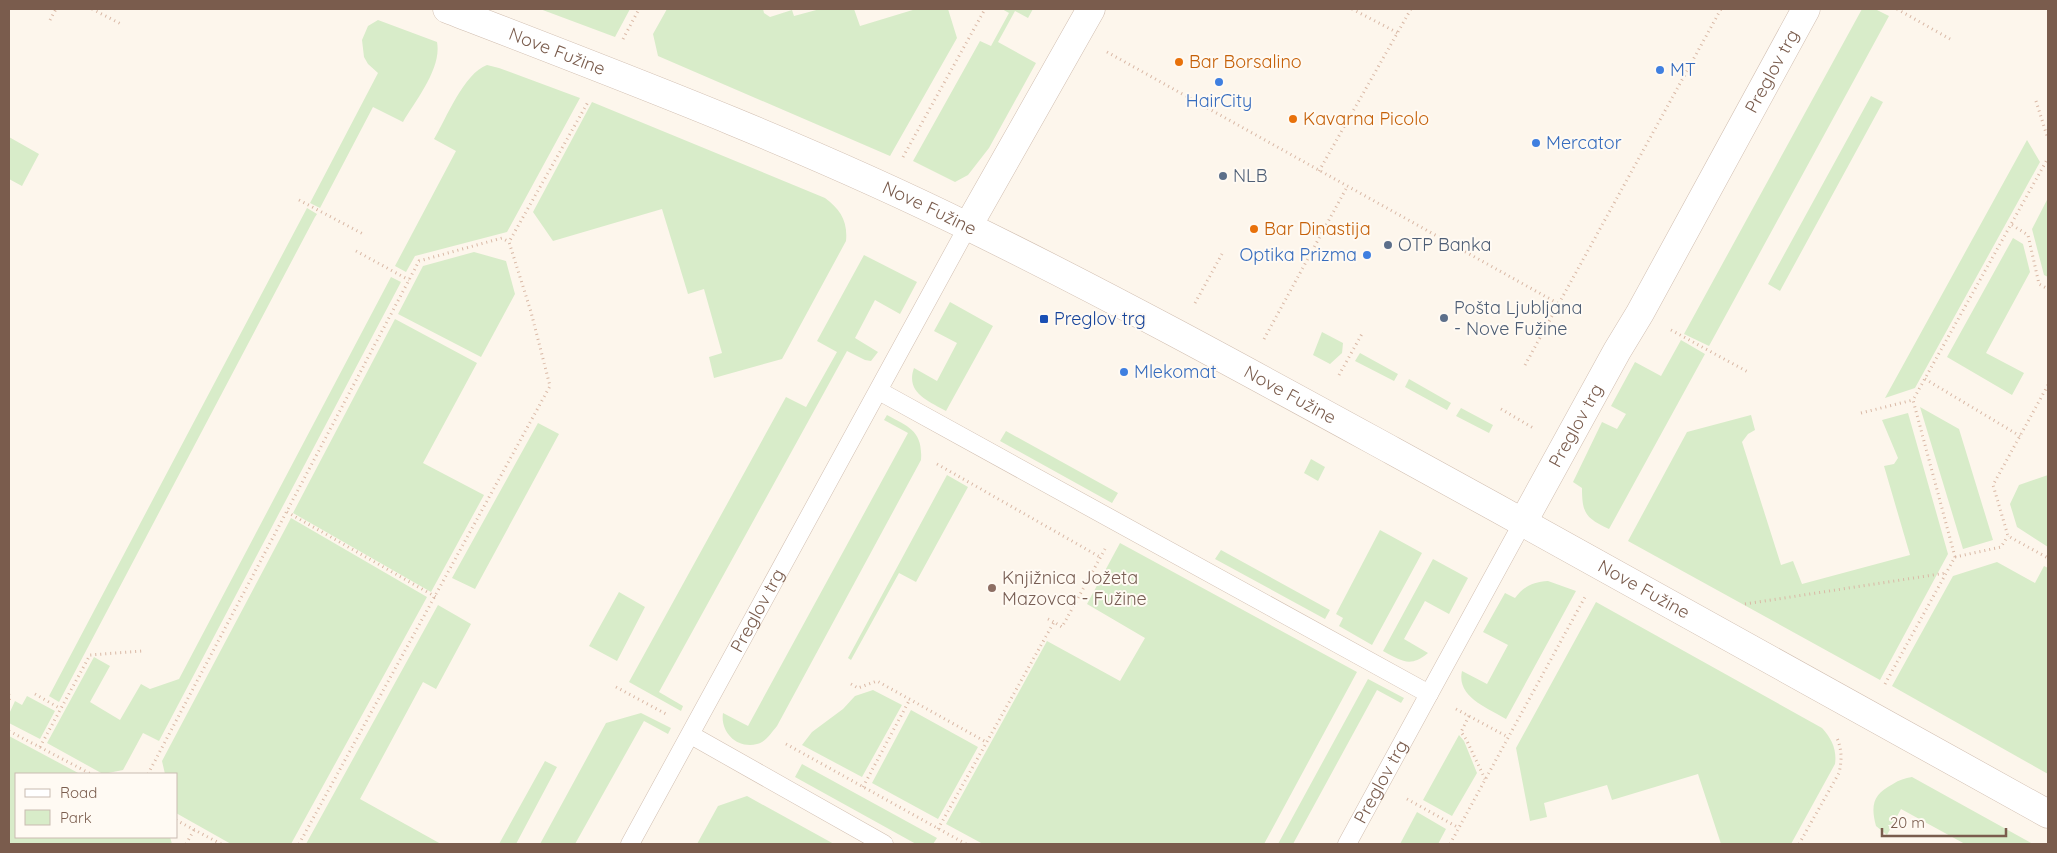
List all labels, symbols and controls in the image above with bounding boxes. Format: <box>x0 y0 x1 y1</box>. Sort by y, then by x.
street label: Nove Fužine <box>506 22 609 80</box>
street label: Preglov trg <box>1739 25 1804 117</box>
place label: Bar Borsalino <box>1189 50 1302 73</box>
marker: Bar Borsalino <box>1173 56 1185 68</box>
place label: MT <box>1670 58 1696 81</box>
marker: MT <box>1654 64 1666 76</box>
marker: HairCity <box>1213 76 1225 88</box>
place label: HairCity <box>1186 89 1252 112</box>
place label: Kavarna Picolo <box>1303 107 1429 130</box>
marker: Kavarna Picolo <box>1287 113 1299 125</box>
place label: Mercator <box>1546 131 1622 154</box>
marker: Mercator <box>1530 137 1542 149</box>
place label: NLB <box>1233 164 1267 187</box>
marker: NLB <box>1217 170 1229 182</box>
street label: Nove Fužine <box>879 176 981 240</box>
place label: Bar Dinastija <box>1264 217 1371 240</box>
marker: Bar Dinastija <box>1248 223 1260 235</box>
place label: OTP Banka <box>1398 233 1491 256</box>
marker: OTP Banka <box>1382 239 1394 251</box>
place label: Optika Prizma <box>1240 243 1357 266</box>
marker: Optika Prizma <box>1361 249 1373 261</box>
place label: Pošta Ljubljana - Nove Fužine <box>1454 296 1582 340</box>
place label: Preglov trg <box>1054 307 1146 330</box>
marker: Pošta Ljubljana - Nove Fužine <box>1438 312 1450 324</box>
marker: Preglov trg <box>1038 313 1050 325</box>
place label: Mlekomat <box>1134 360 1217 383</box>
street label: Nove Fužine <box>1240 360 1340 429</box>
marker: Mlekomat <box>1118 366 1130 378</box>
street label: Preglov trg <box>1543 380 1608 471</box>
street label: Nove Fužine <box>1594 554 1694 624</box>
street label: Preglov trg <box>725 565 789 656</box>
place label: Knjižnica Jožeta Mazovca - Fužine <box>1002 566 1147 610</box>
marker: Knjižnica Jožeta Mazovca - Fužine <box>986 582 998 594</box>
street label: Preglov trg <box>1348 736 1413 827</box>
legend <box>15 773 178 838</box>
text: Road <box>60 783 97 802</box>
scale bar <box>1882 806 2006 838</box>
text: Park <box>60 808 92 827</box>
text: 20 m <box>1890 813 1925 832</box>

